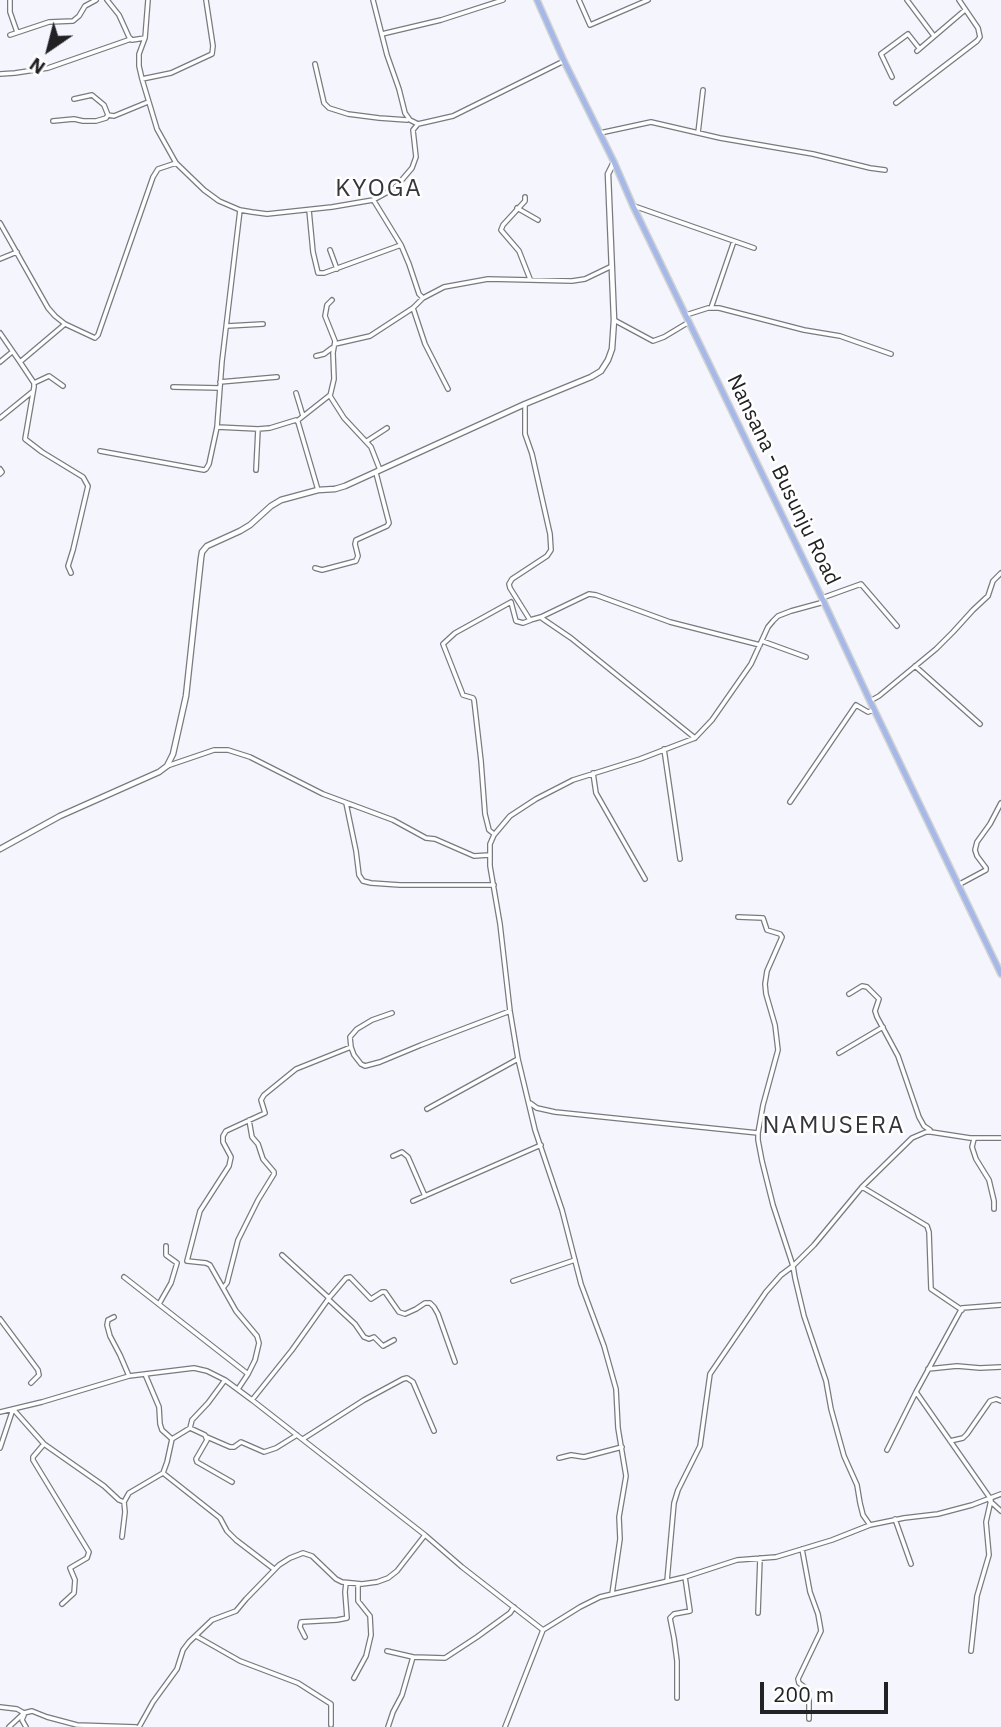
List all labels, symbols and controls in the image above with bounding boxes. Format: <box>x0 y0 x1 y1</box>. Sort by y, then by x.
north arrow <box>14 14 84 84</box>
text: N <box>24 52 49 80</box>
district label: KYOGA <box>336 175 422 203</box>
street label: Nansana - Busunju Road <box>721 371 845 589</box>
district label: NAMUSERA <box>764 1112 904 1140</box>
scale bar <box>763 1668 891 1712</box>
text: 200 m <box>773 1680 834 1708</box>

